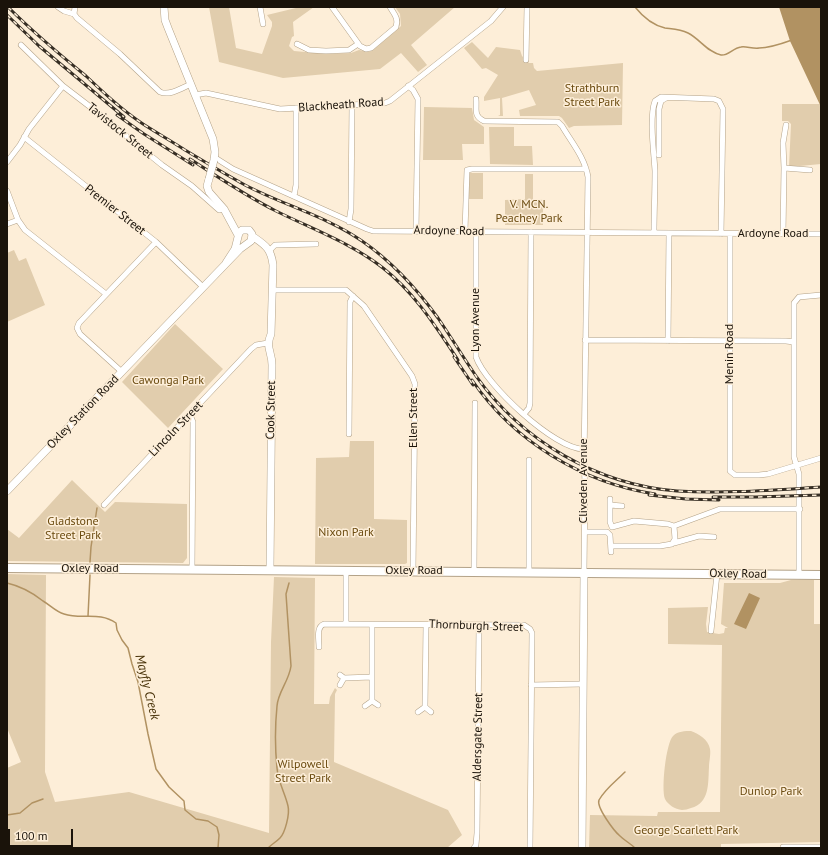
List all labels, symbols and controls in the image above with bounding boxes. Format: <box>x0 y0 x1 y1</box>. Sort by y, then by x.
park label: Strathburn Street Park <box>564 82 620 110</box>
street label: Blackheath Road <box>298 95 384 115</box>
street label: Tavistock Street <box>84 100 156 162</box>
street label: Premier Street <box>82 182 148 238</box>
park label: V. MCN. Peachey Park <box>496 198 562 226</box>
street label: Ardoyne Road <box>414 223 484 239</box>
street label: Ardoyne Road <box>738 227 808 241</box>
street label: Lyon Avenue <box>469 288 483 352</box>
street label: Menin Road <box>723 324 737 384</box>
street label: Oxley Station Road <box>44 372 122 452</box>
park label: Cawonga Park <box>132 374 204 388</box>
street label: Cook Street <box>263 380 279 440</box>
street label: Ellen Street <box>407 388 421 448</box>
street label: Lincoln Street <box>146 398 206 460</box>
street label: Cliveden Avenue <box>577 438 591 524</box>
park label: Gladstone Street Park <box>45 515 101 543</box>
park label: Nixon Park <box>318 526 374 540</box>
street label: Oxley Road <box>61 562 119 576</box>
street label: Oxley Road <box>385 564 443 578</box>
street label: Oxley Road <box>709 566 767 582</box>
street label: Thornburgh Street <box>429 617 523 635</box>
water label: Mayfly Creek <box>131 653 163 721</box>
street label: Aldersgate Street <box>470 693 486 781</box>
park label: Wilpowell Street Park <box>275 758 331 786</box>
park label: Dunlop Park <box>740 785 802 799</box>
scale bar <box>10 821 75 847</box>
park label: George Scarlett Park <box>634 824 738 838</box>
text: 100 m <box>15 828 48 843</box>

